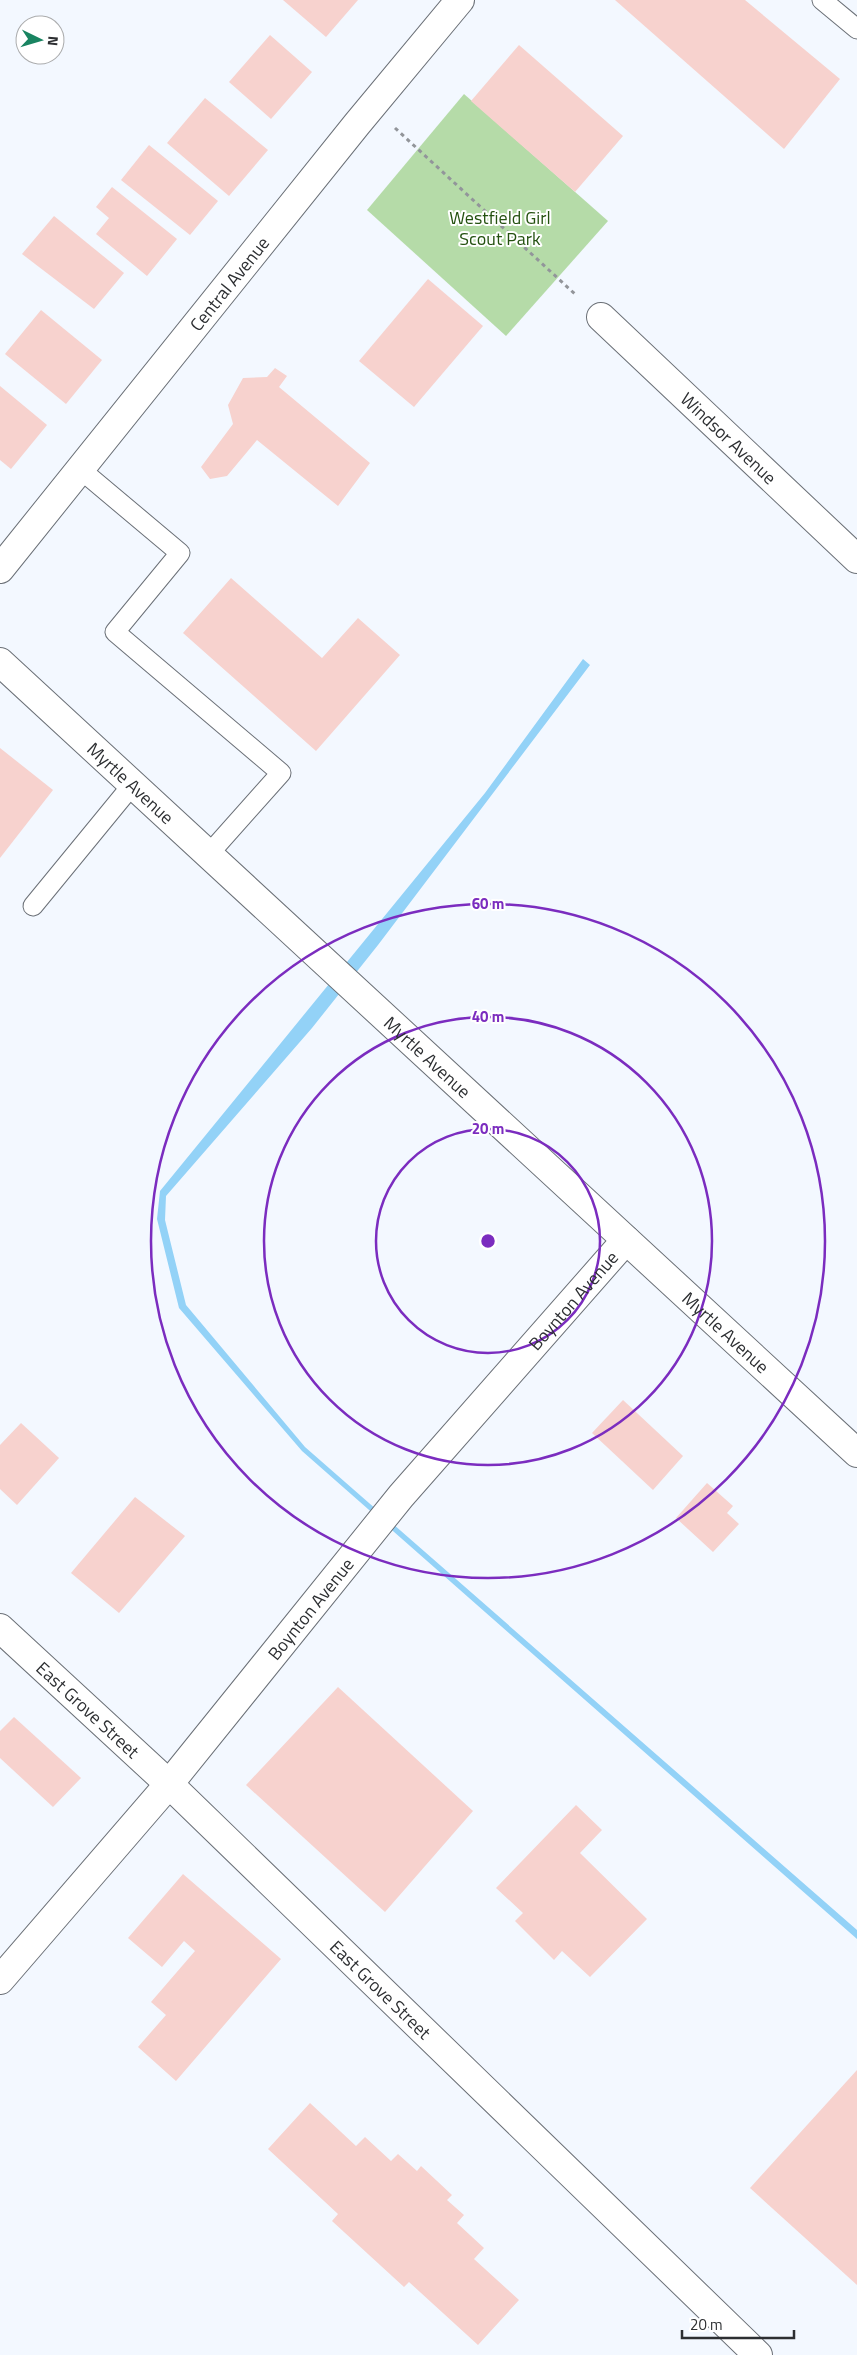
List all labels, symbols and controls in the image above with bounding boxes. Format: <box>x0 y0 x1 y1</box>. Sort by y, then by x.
north arrow <box>15 15 65 65</box>
text: N <box>43 35 64 47</box>
park label: Westfield Girl Scout Park <box>449 204 551 252</box>
street label: Central Avenue <box>183 230 275 337</box>
street label: Windsor Avenue <box>675 386 783 490</box>
street label: Myrtle Avenue <box>81 736 180 830</box>
text: 60 m <box>472 892 504 915</box>
text: 40 m <box>472 1005 504 1028</box>
street label: Myrtle Avenue <box>378 1010 477 1104</box>
text: 20 m <box>472 1117 504 1140</box>
centre of rings <box>479 1232 497 1250</box>
street label: Boynton Avenue <box>522 1245 624 1356</box>
street label: Myrtle Avenue <box>676 1285 776 1379</box>
street label: Boynton Avenue <box>261 1552 360 1666</box>
street label: East Grove Street <box>30 1655 146 1765</box>
street label: East Grove Street <box>324 1934 438 2046</box>
scale bar <box>682 2308 794 2340</box>
text: 20 m <box>690 2313 723 2336</box>

